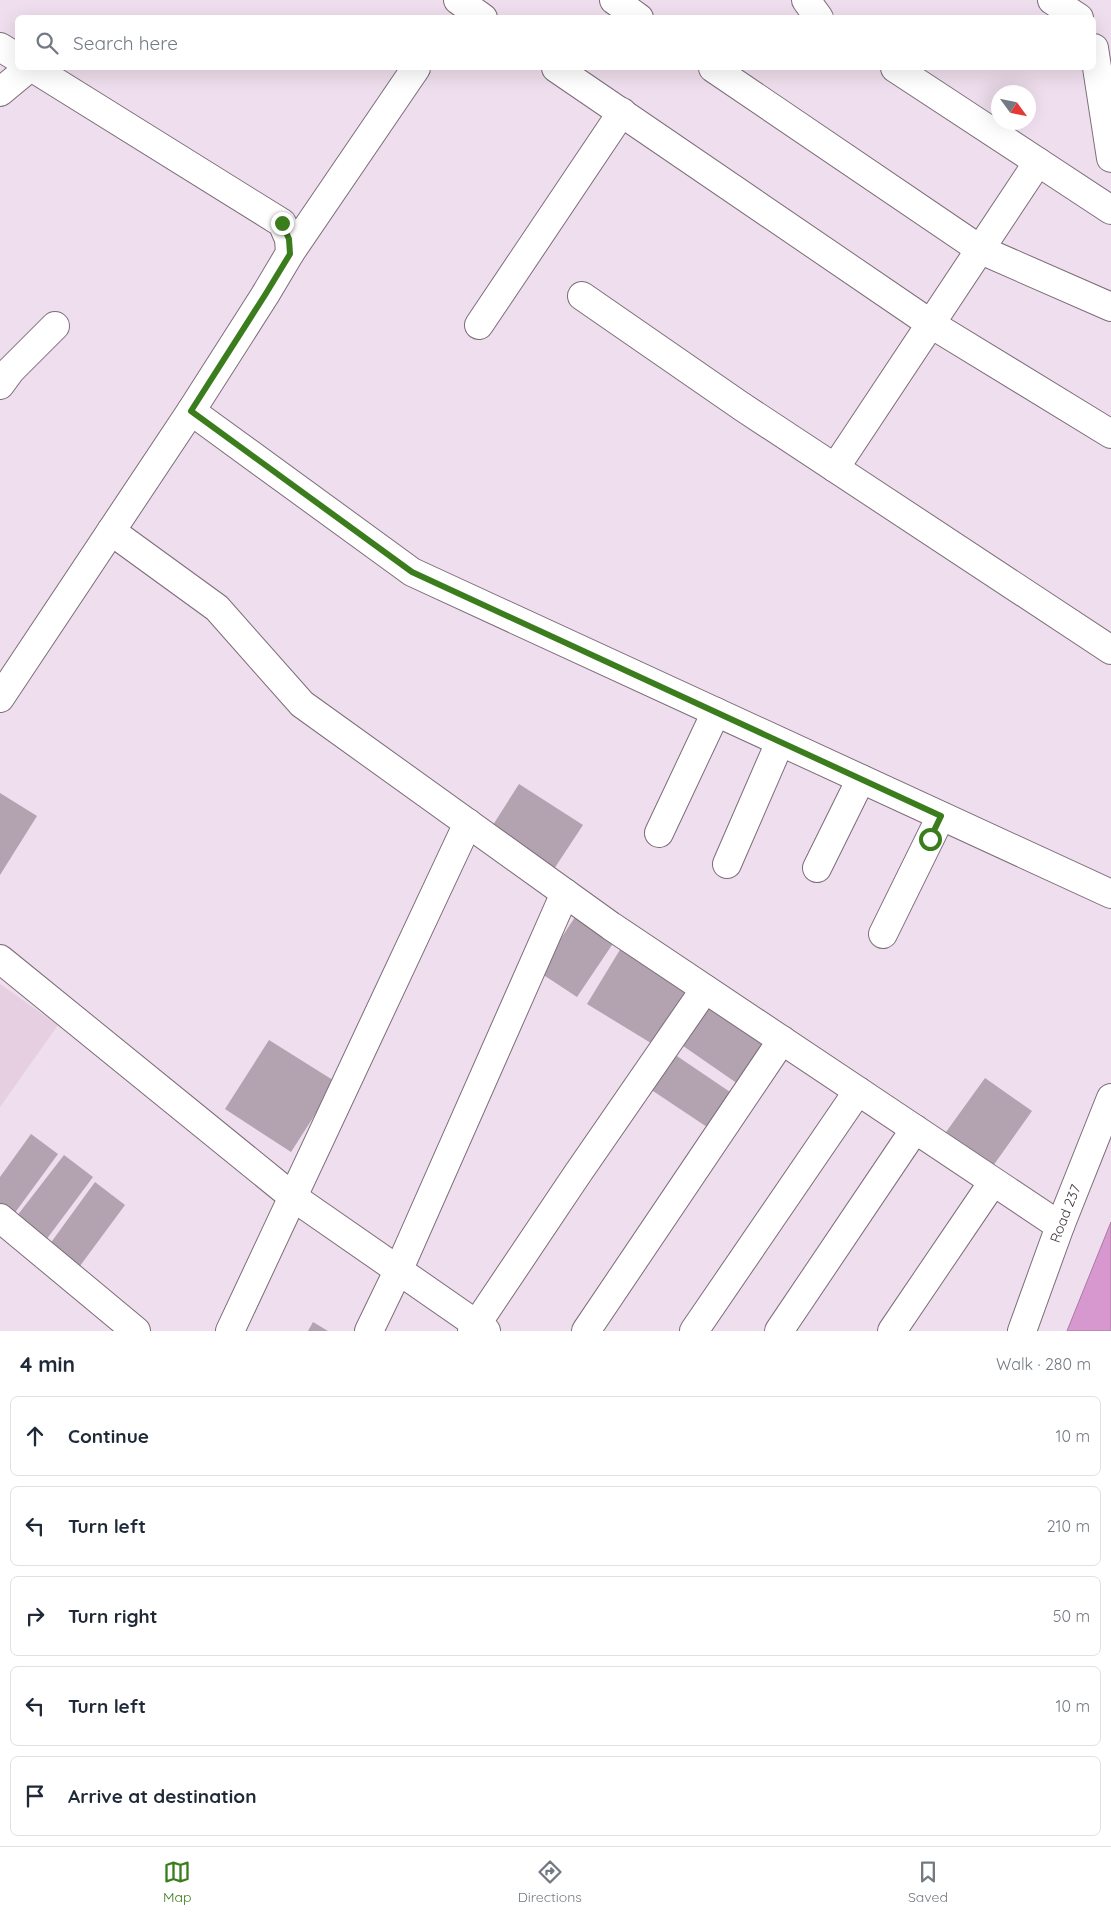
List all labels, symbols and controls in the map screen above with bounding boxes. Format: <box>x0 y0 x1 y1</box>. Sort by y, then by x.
search box <box>15 15 1096 70</box>
icon: search <box>33 29 61 57</box>
text: Search here <box>73 31 178 55</box>
north arrow <box>991 85 1036 130</box>
route end <box>271 212 294 235</box>
route start <box>919 828 942 851</box>
street label: Road 237 <box>1046 1182 1085 1245</box>
text: 4 min <box>20 1351 75 1377</box>
text: Walk · 280 m <box>996 1354 1091 1374</box>
icon: ahead <box>21 1422 49 1450</box>
text: Continue <box>68 1424 149 1448</box>
text: 10 m <box>1056 1426 1090 1446</box>
icon: left <box>21 1512 49 1540</box>
text: Turn left <box>68 1514 146 1538</box>
text: 210 m <box>1047 1516 1090 1536</box>
icon: right <box>21 1602 49 1630</box>
text: Turn right <box>68 1604 157 1628</box>
text: 50 m <box>1053 1606 1090 1626</box>
icon: left <box>21 1692 49 1720</box>
text: Turn left <box>68 1694 146 1718</box>
text: 10 m <box>1056 1696 1090 1716</box>
icon: arrive <box>21 1782 49 1810</box>
text: Arrive at destination <box>68 1784 257 1808</box>
tab: Map <box>163 1858 192 1906</box>
tab: Directions <box>518 1858 582 1906</box>
tab: Saved <box>908 1858 948 1906</box>

